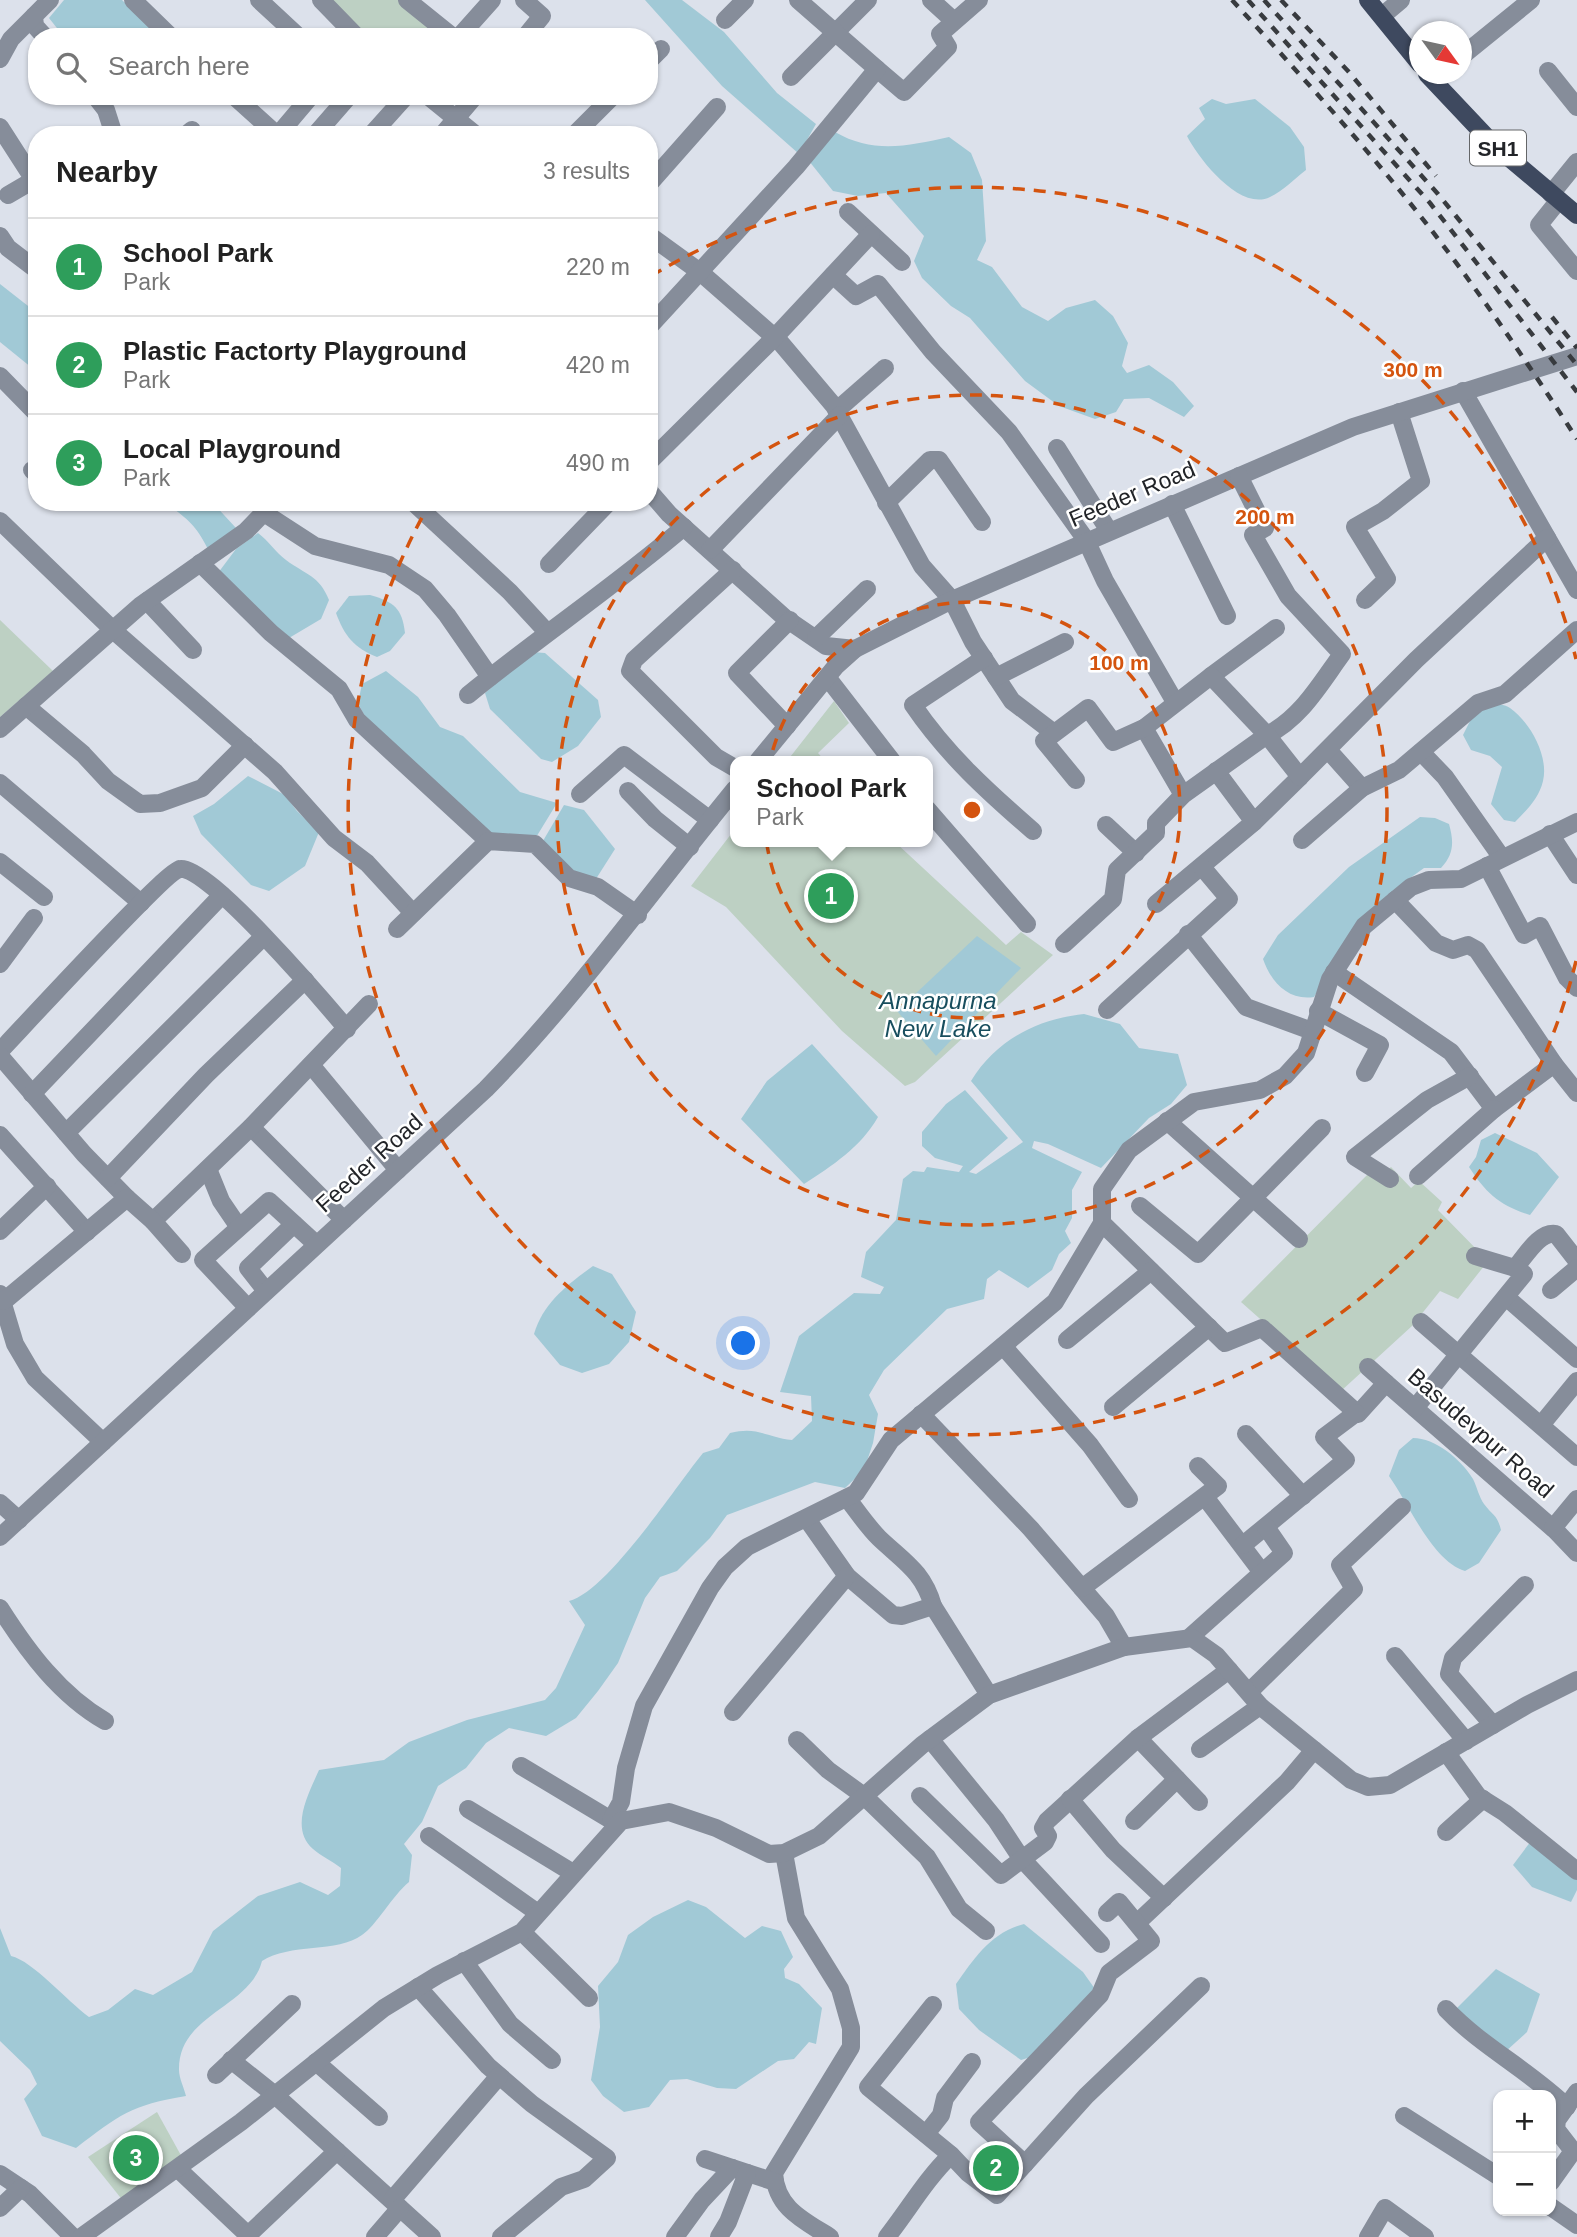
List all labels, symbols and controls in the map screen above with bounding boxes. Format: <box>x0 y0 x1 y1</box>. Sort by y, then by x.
north arrow <box>1409 21 1472 84</box>
search box <box>28 28 658 105</box>
icon: search <box>52 48 90 86</box>
text: Search here <box>108 51 250 81</box>
road number: SH1 <box>1470 130 1526 166</box>
text: Nearby <box>56 155 158 188</box>
text: 3 results <box>543 158 630 184</box>
text: School Park <box>123 238 273 268</box>
text: 1 <box>73 254 85 280</box>
text: 220 m <box>566 254 630 280</box>
text: Park <box>123 269 170 295</box>
text: Plastic Factorty Playground <box>123 336 467 366</box>
text: 2 <box>73 352 85 378</box>
text: 420 m <box>566 352 630 378</box>
text: 300 m <box>1383 358 1443 381</box>
text: Park <box>123 367 170 393</box>
text: Local Playground <box>123 434 341 464</box>
text: 3 <box>73 450 85 476</box>
text: 490 m <box>566 450 630 476</box>
street label: Feeder Road <box>1065 456 1199 532</box>
text: Park <box>123 465 170 491</box>
text: 200 m <box>1235 505 1295 528</box>
text: 100 m <box>1089 651 1149 674</box>
popup <box>730 756 933 847</box>
text: School Park <box>756 773 907 803</box>
centre of rings <box>960 798 984 822</box>
text: Park <box>756 804 804 830</box>
pin: 1 <box>808 870 854 922</box>
water label: Annapurna New Lake <box>877 987 997 1042</box>
street label: Feeder Road <box>310 1108 428 1218</box>
your location <box>726 1326 760 1360</box>
street label: Basudevpur Road <box>1403 1363 1559 1503</box>
map controls <box>1493 2090 1556 2216</box>
button: + <box>1493 2090 1556 2153</box>
pin: 3 <box>113 2132 159 2184</box>
pin: 2 <box>973 2142 1019 2194</box>
button: − <box>1493 2153 1556 2216</box>

